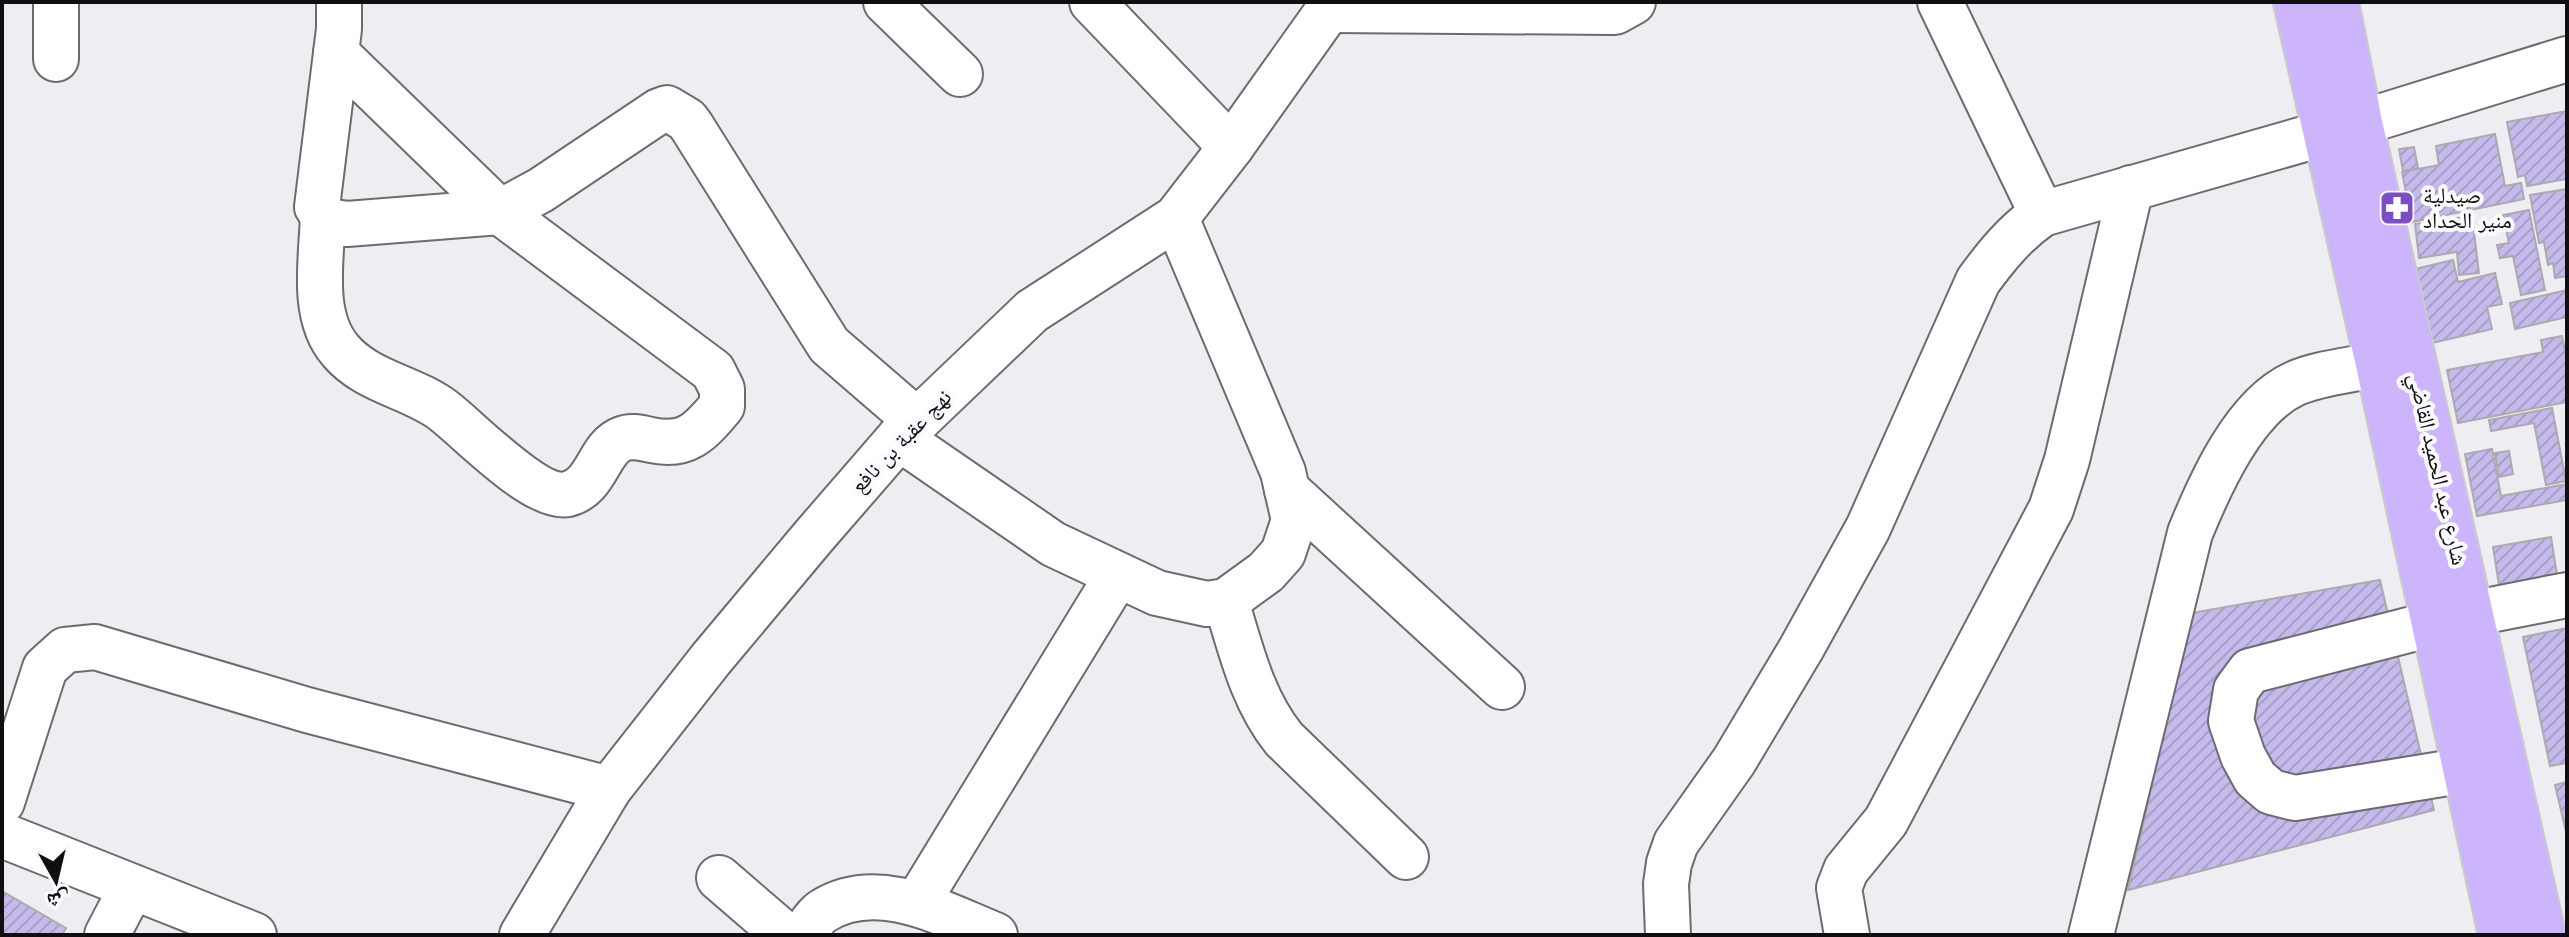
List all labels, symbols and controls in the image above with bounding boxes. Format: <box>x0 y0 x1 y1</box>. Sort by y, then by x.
place label: صيدلية منير الحداد <box>2423 183 2512 233</box>
pharmacy icon: صيدلية منير الحداد <box>2378 189 2416 227</box>
street label: شارع عبد الحميد القاضي <box>2399 370 2472 569</box>
street label: نهج عقبة بن نافع <box>846 384 957 498</box>
north arrow <box>16 841 96 921</box>
text: ش <box>45 885 72 914</box>

